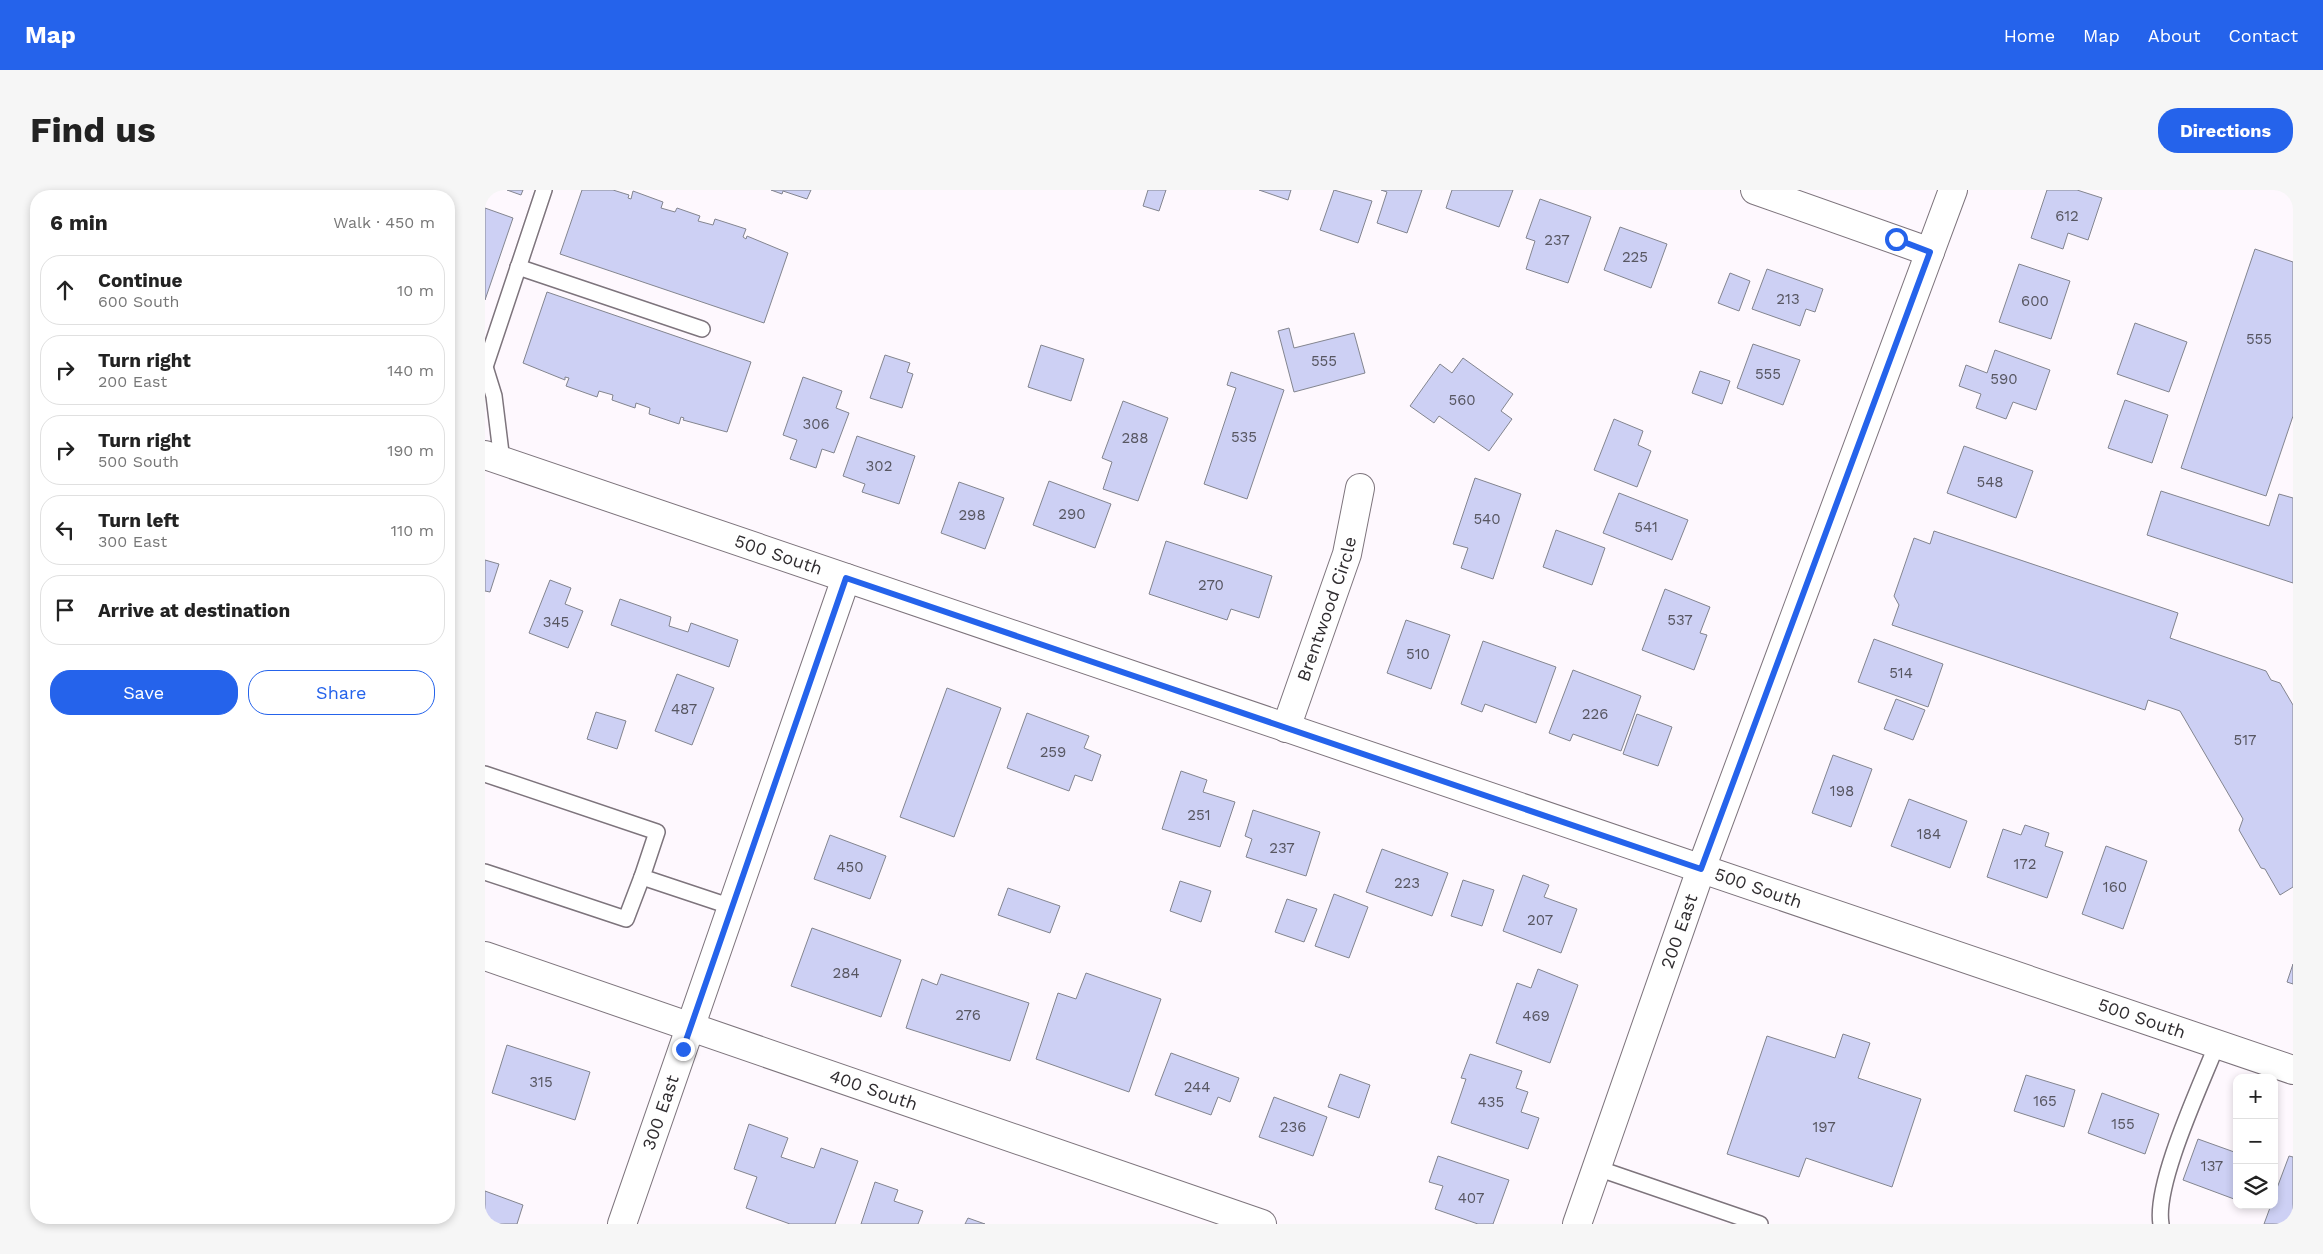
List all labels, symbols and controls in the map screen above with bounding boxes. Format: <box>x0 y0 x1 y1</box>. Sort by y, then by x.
text: Map <box>25 21 76 49</box>
text: Home <box>2004 25 2055 46</box>
text: Map <box>2083 25 2120 46</box>
text: About <box>2148 25 2200 46</box>
text: Contact <box>2228 25 2298 46</box>
button: Directions <box>2158 108 2293 153</box>
text: Find us <box>30 109 156 151</box>
house number: 612 <box>2055 207 2079 225</box>
text: 6 min <box>50 210 108 235</box>
text: Walk · 450 m <box>333 213 435 232</box>
route start <box>1885 228 1908 251</box>
house number: 237 <box>1544 231 1570 249</box>
house number: 225 <box>1622 248 1648 266</box>
text: Continue <box>98 269 182 292</box>
icon: ahead <box>51 276 79 304</box>
text: 10 m <box>397 281 434 300</box>
house number: 213 <box>1776 290 1800 308</box>
text: 600 South <box>98 292 179 311</box>
house number: 600 <box>2021 292 2049 310</box>
house number: 555 <box>2246 330 2272 348</box>
text: Turn right <box>98 349 191 372</box>
house number: 555 <box>1311 352 1337 370</box>
icon: right <box>51 356 79 384</box>
text: 140 m <box>387 361 434 380</box>
house number: 555 <box>1755 365 1781 383</box>
house number: 590 <box>1990 370 2018 388</box>
text: 200 East <box>98 372 167 391</box>
house number: 560 <box>1448 391 1476 409</box>
house number: 306 <box>802 415 830 433</box>
house number: 535 <box>1231 428 1257 446</box>
text: Turn right <box>98 429 191 452</box>
house number: 288 <box>1121 429 1149 447</box>
icon: right <box>51 436 79 464</box>
text: 190 m <box>387 441 434 460</box>
text: 500 South <box>98 452 179 471</box>
house number: 302 <box>866 457 892 475</box>
house number: 548 <box>1976 473 2004 491</box>
house number: 290 <box>1058 505 1086 523</box>
house number: 298 <box>958 506 986 524</box>
text: Turn left <box>98 509 179 532</box>
house number: 540 <box>1473 510 1501 528</box>
icon: left <box>51 516 79 544</box>
house number: 541 <box>1634 518 1658 536</box>
text: 110 m <box>391 521 434 540</box>
street label: 500 South <box>732 530 825 579</box>
text: 300 East <box>98 532 167 551</box>
street label: Brentwood Circle <box>1292 535 1360 684</box>
house number: 270 <box>1198 576 1224 594</box>
icon: arrive <box>51 596 79 624</box>
text: Arrive at destination <box>98 599 290 622</box>
house number: 537 <box>1667 611 1693 629</box>
house number: 345 <box>543 613 569 631</box>
house number: 510 <box>1406 645 1430 663</box>
house number: 514 <box>1889 664 1913 682</box>
button: Save <box>50 670 238 715</box>
button: Share <box>248 670 435 715</box>
house number: 487 <box>671 700 697 718</box>
house number: 226 <box>1582 705 1608 723</box>
house number: 517 <box>2234 731 2257 749</box>
house number: 259 <box>1040 743 1066 761</box>
house number: 198 <box>1830 782 1854 800</box>
house number: 251 <box>1187 806 1211 824</box>
house number: 184 <box>1917 825 1941 843</box>
house number: 237 <box>1269 839 1295 857</box>
house number: 172 <box>2013 855 2037 873</box>
house number: 450 <box>836 858 864 876</box>
street label: 500 South <box>1712 863 1805 912</box>
house number: 223 <box>1394 874 1420 892</box>
house number: 160 <box>2103 878 2127 896</box>
street label: 200 East <box>1656 891 1702 971</box>
house number: 207 <box>1527 911 1553 929</box>
house number: 284 <box>832 964 860 982</box>
street label: 500 South <box>2095 993 2188 1043</box>
house number: 276 <box>955 1006 981 1024</box>
house number: 469 <box>1522 1007 1550 1025</box>
route end <box>672 1038 695 1061</box>
street label: 400 South <box>827 1065 920 1114</box>
street label: 300 East <box>638 1072 683 1153</box>
house number: 315 <box>529 1073 553 1091</box>
map controls <box>2233 1074 2278 1209</box>
button: + <box>2233 1074 2278 1119</box>
house number: 244 <box>1184 1078 1210 1096</box>
house number: 165 <box>2033 1092 2057 1110</box>
house number: 435 <box>1478 1093 1504 1111</box>
house number: 155 <box>2111 1115 2135 1133</box>
house number: 236 <box>1280 1118 1306 1136</box>
house number: 197 <box>1812 1118 1836 1136</box>
button: − <box>2233 1119 2278 1164</box>
house number: 137 <box>2201 1157 2223 1175</box>
button: layers <box>2233 1164 2278 1209</box>
house number: 407 <box>1458 1189 1484 1207</box>

